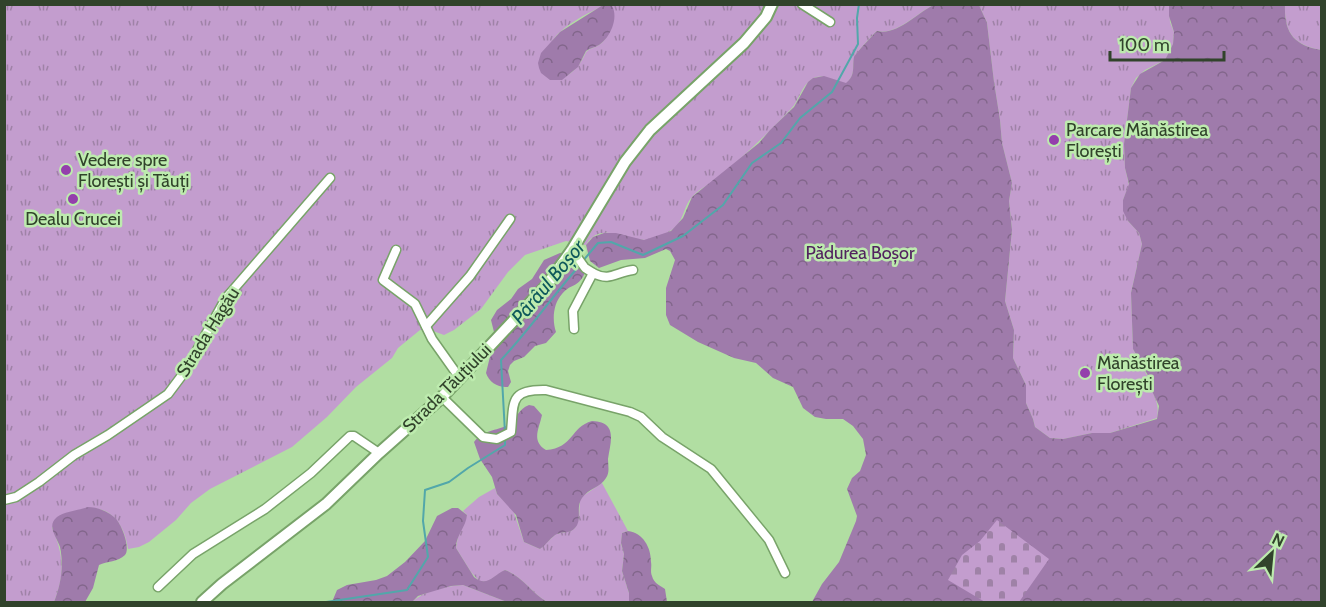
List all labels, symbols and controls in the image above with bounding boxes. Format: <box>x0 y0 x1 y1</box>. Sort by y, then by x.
scale bar <box>1110 24 1224 62</box>
text: 100 m <box>1119 34 1170 56</box>
place label: Parcare Mănăstirea Florești <box>1066 119 1209 163</box>
marker: Parcare Mănăstirea Florești <box>1047 133 1061 147</box>
place label: Vedere spre Florești și Tăuți <box>78 149 189 193</box>
marker: Vedere spre Florești și Tăuți <box>59 163 73 177</box>
marker: Dealu Crucei <box>66 192 80 206</box>
place label: Dealu Crucei <box>25 208 121 230</box>
water label: Pârâul Boșor <box>506 234 591 329</box>
park label: Pădurea Boșor <box>805 242 915 265</box>
street label: Strada Hagău <box>172 283 244 381</box>
street label: Strada Tăuțiului <box>398 339 497 438</box>
place label: Mănăstirea Florești <box>1097 352 1180 396</box>
marker: Mănăstirea Florești <box>1078 366 1092 380</box>
north arrow <box>1242 523 1302 583</box>
text: N <box>1269 529 1288 551</box>

